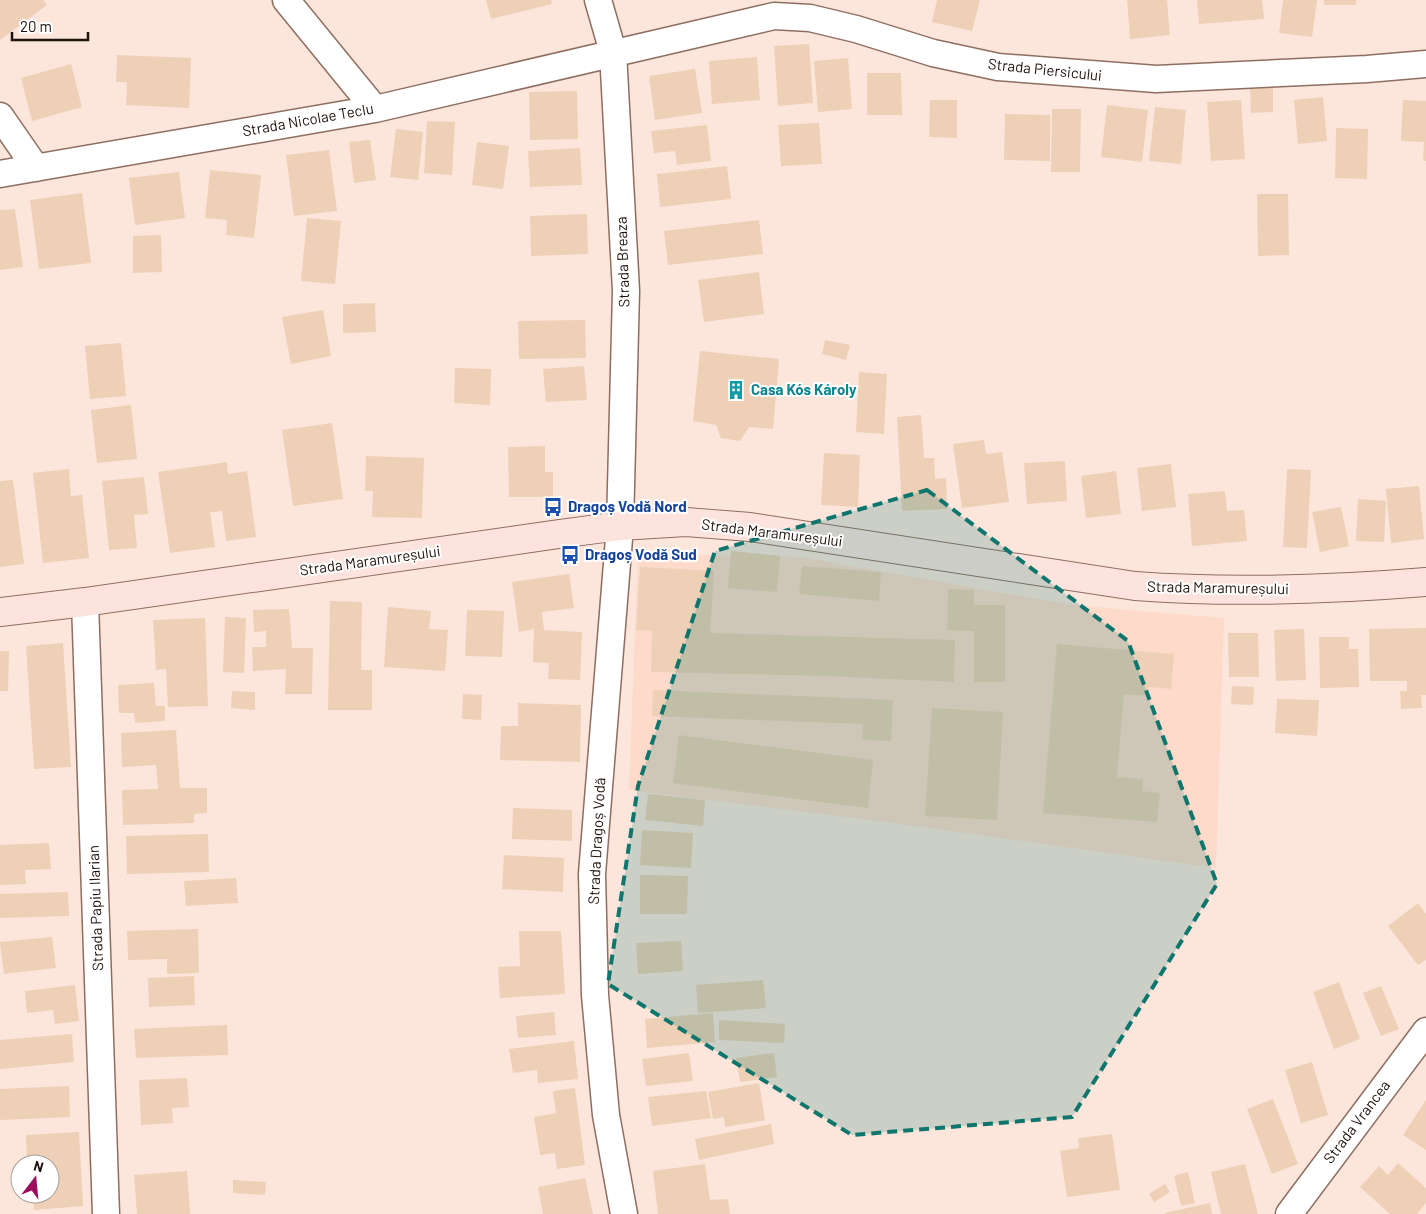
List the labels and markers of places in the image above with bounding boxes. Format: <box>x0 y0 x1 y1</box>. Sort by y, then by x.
building icon: Casa Kós Károly <box>725 379 747 401</box>
place label: Casa Kós Károly <box>751 380 857 398</box>
bus stop icon: Dragoș Vodă Nord <box>542 496 564 518</box>
place label: Dragoș Vodă Nord <box>568 497 687 515</box>
bus stop icon: Dragoș Vodă Sud <box>559 544 581 566</box>
place label: Dragoș Vodă Sud <box>585 545 697 563</box>

